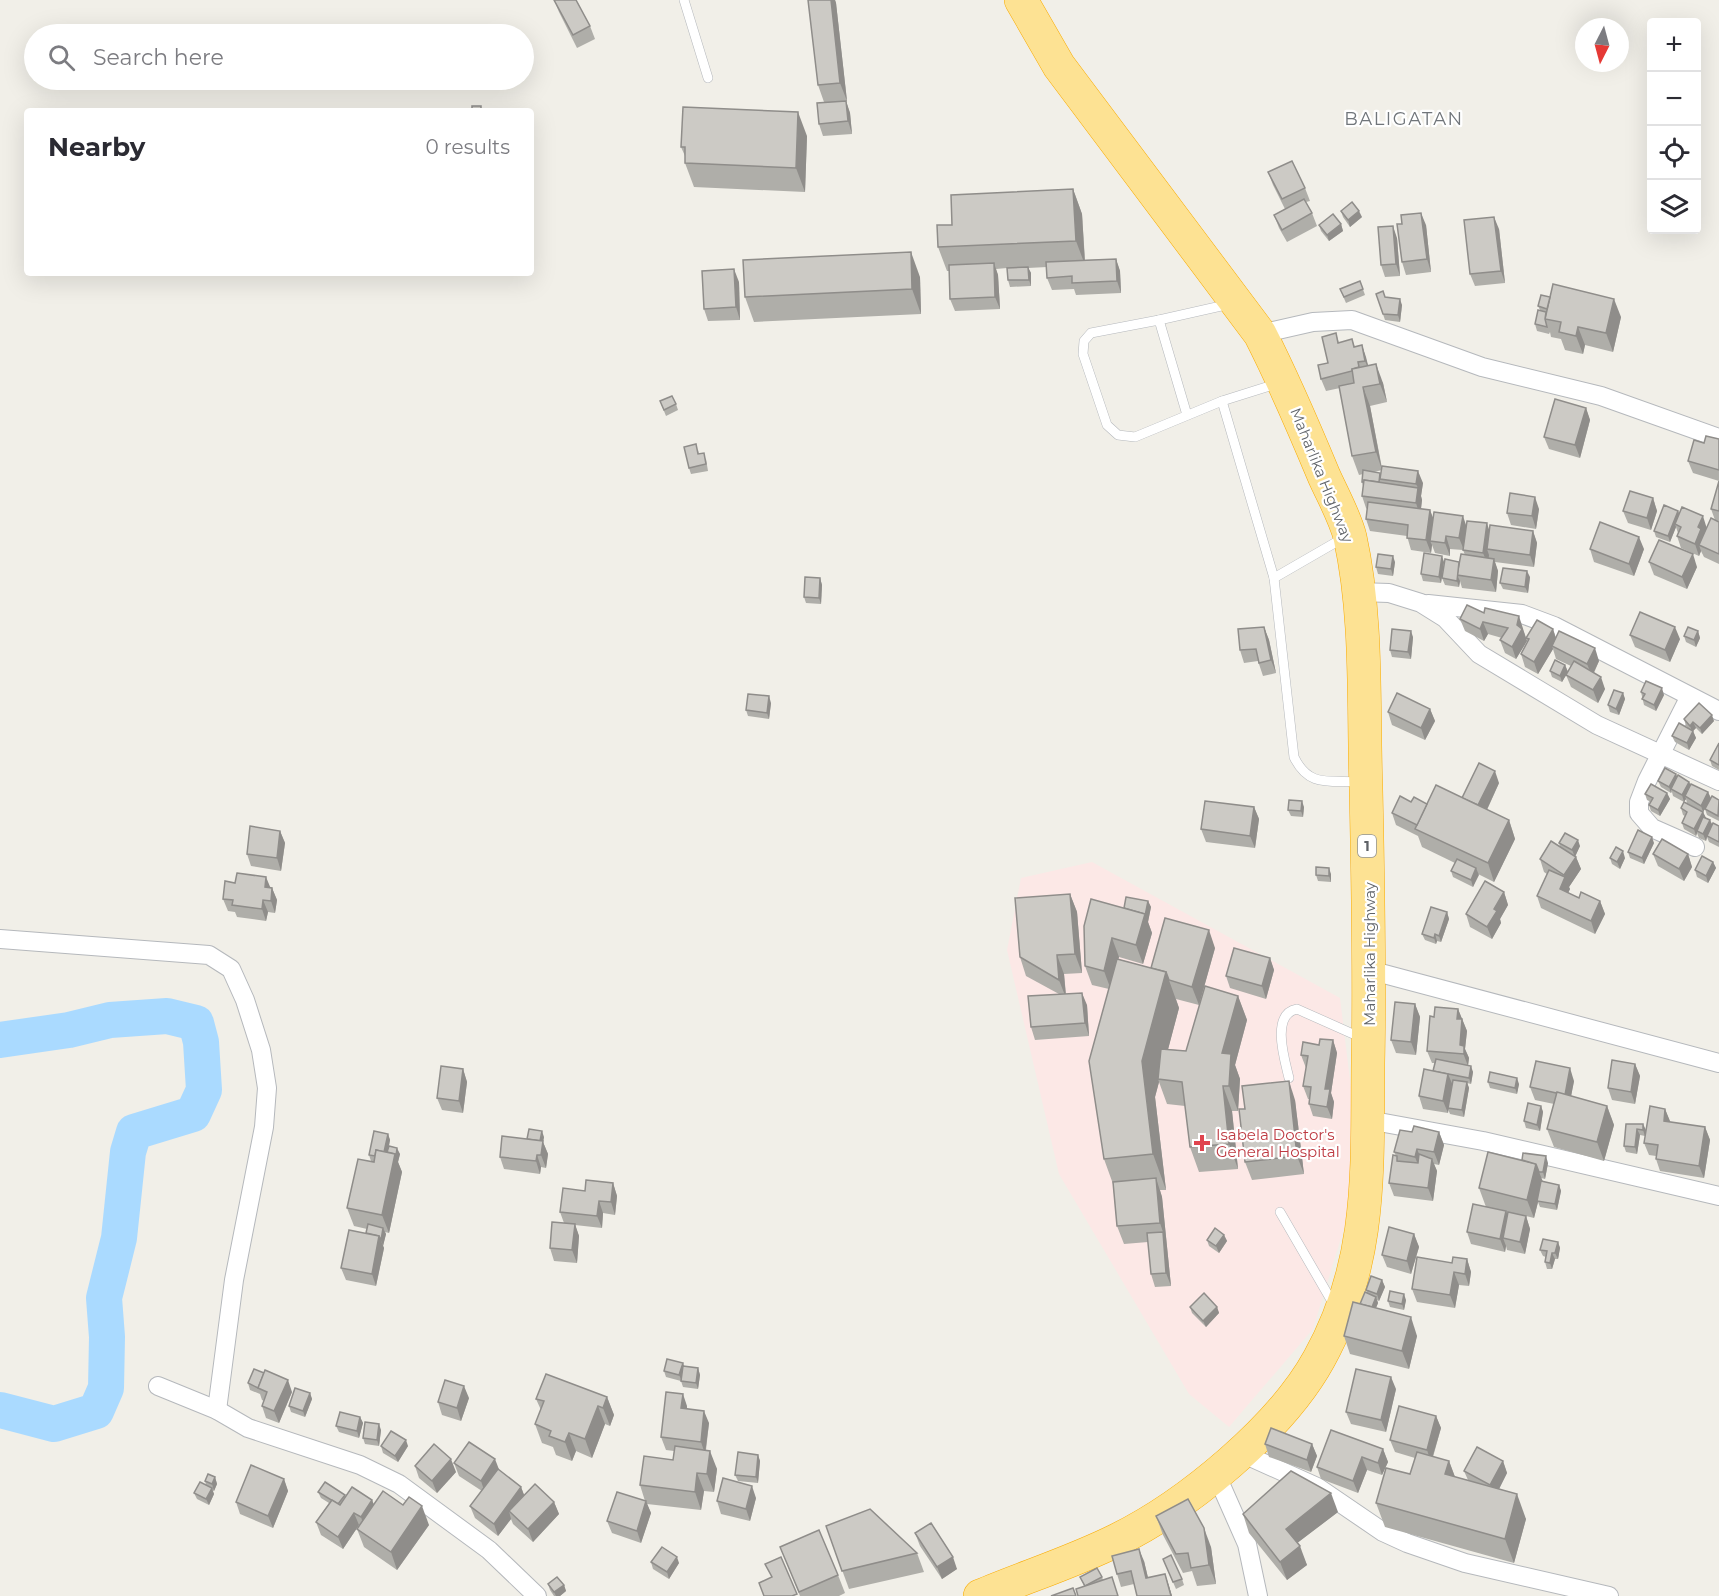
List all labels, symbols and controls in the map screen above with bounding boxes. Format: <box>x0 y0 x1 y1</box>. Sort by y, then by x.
north arrow <box>1575 18 1629 72</box>
map controls <box>1647 18 1701 234</box>
button: + <box>1647 18 1701 72</box>
search box <box>24 24 534 90</box>
icon: search <box>45 41 78 74</box>
text: Search here <box>93 44 224 71</box>
button: − <box>1647 72 1701 126</box>
district label: BALIGATAN <box>1344 108 1464 130</box>
button: locate <box>1647 126 1701 180</box>
text: Nearby <box>48 131 145 163</box>
text: 0 results <box>425 135 510 159</box>
button: layers <box>1647 180 1701 234</box>
street label: Maharlika Highway <box>1286 405 1358 546</box>
road number: 1 <box>1358 835 1376 857</box>
street label: Maharlika Highway <box>1360 881 1379 1026</box>
place label: Isabela Doctor's General Hospital <box>1216 1125 1340 1161</box>
marker: Isabela Doctor's General Hospital <box>1193 1134 1211 1152</box>

